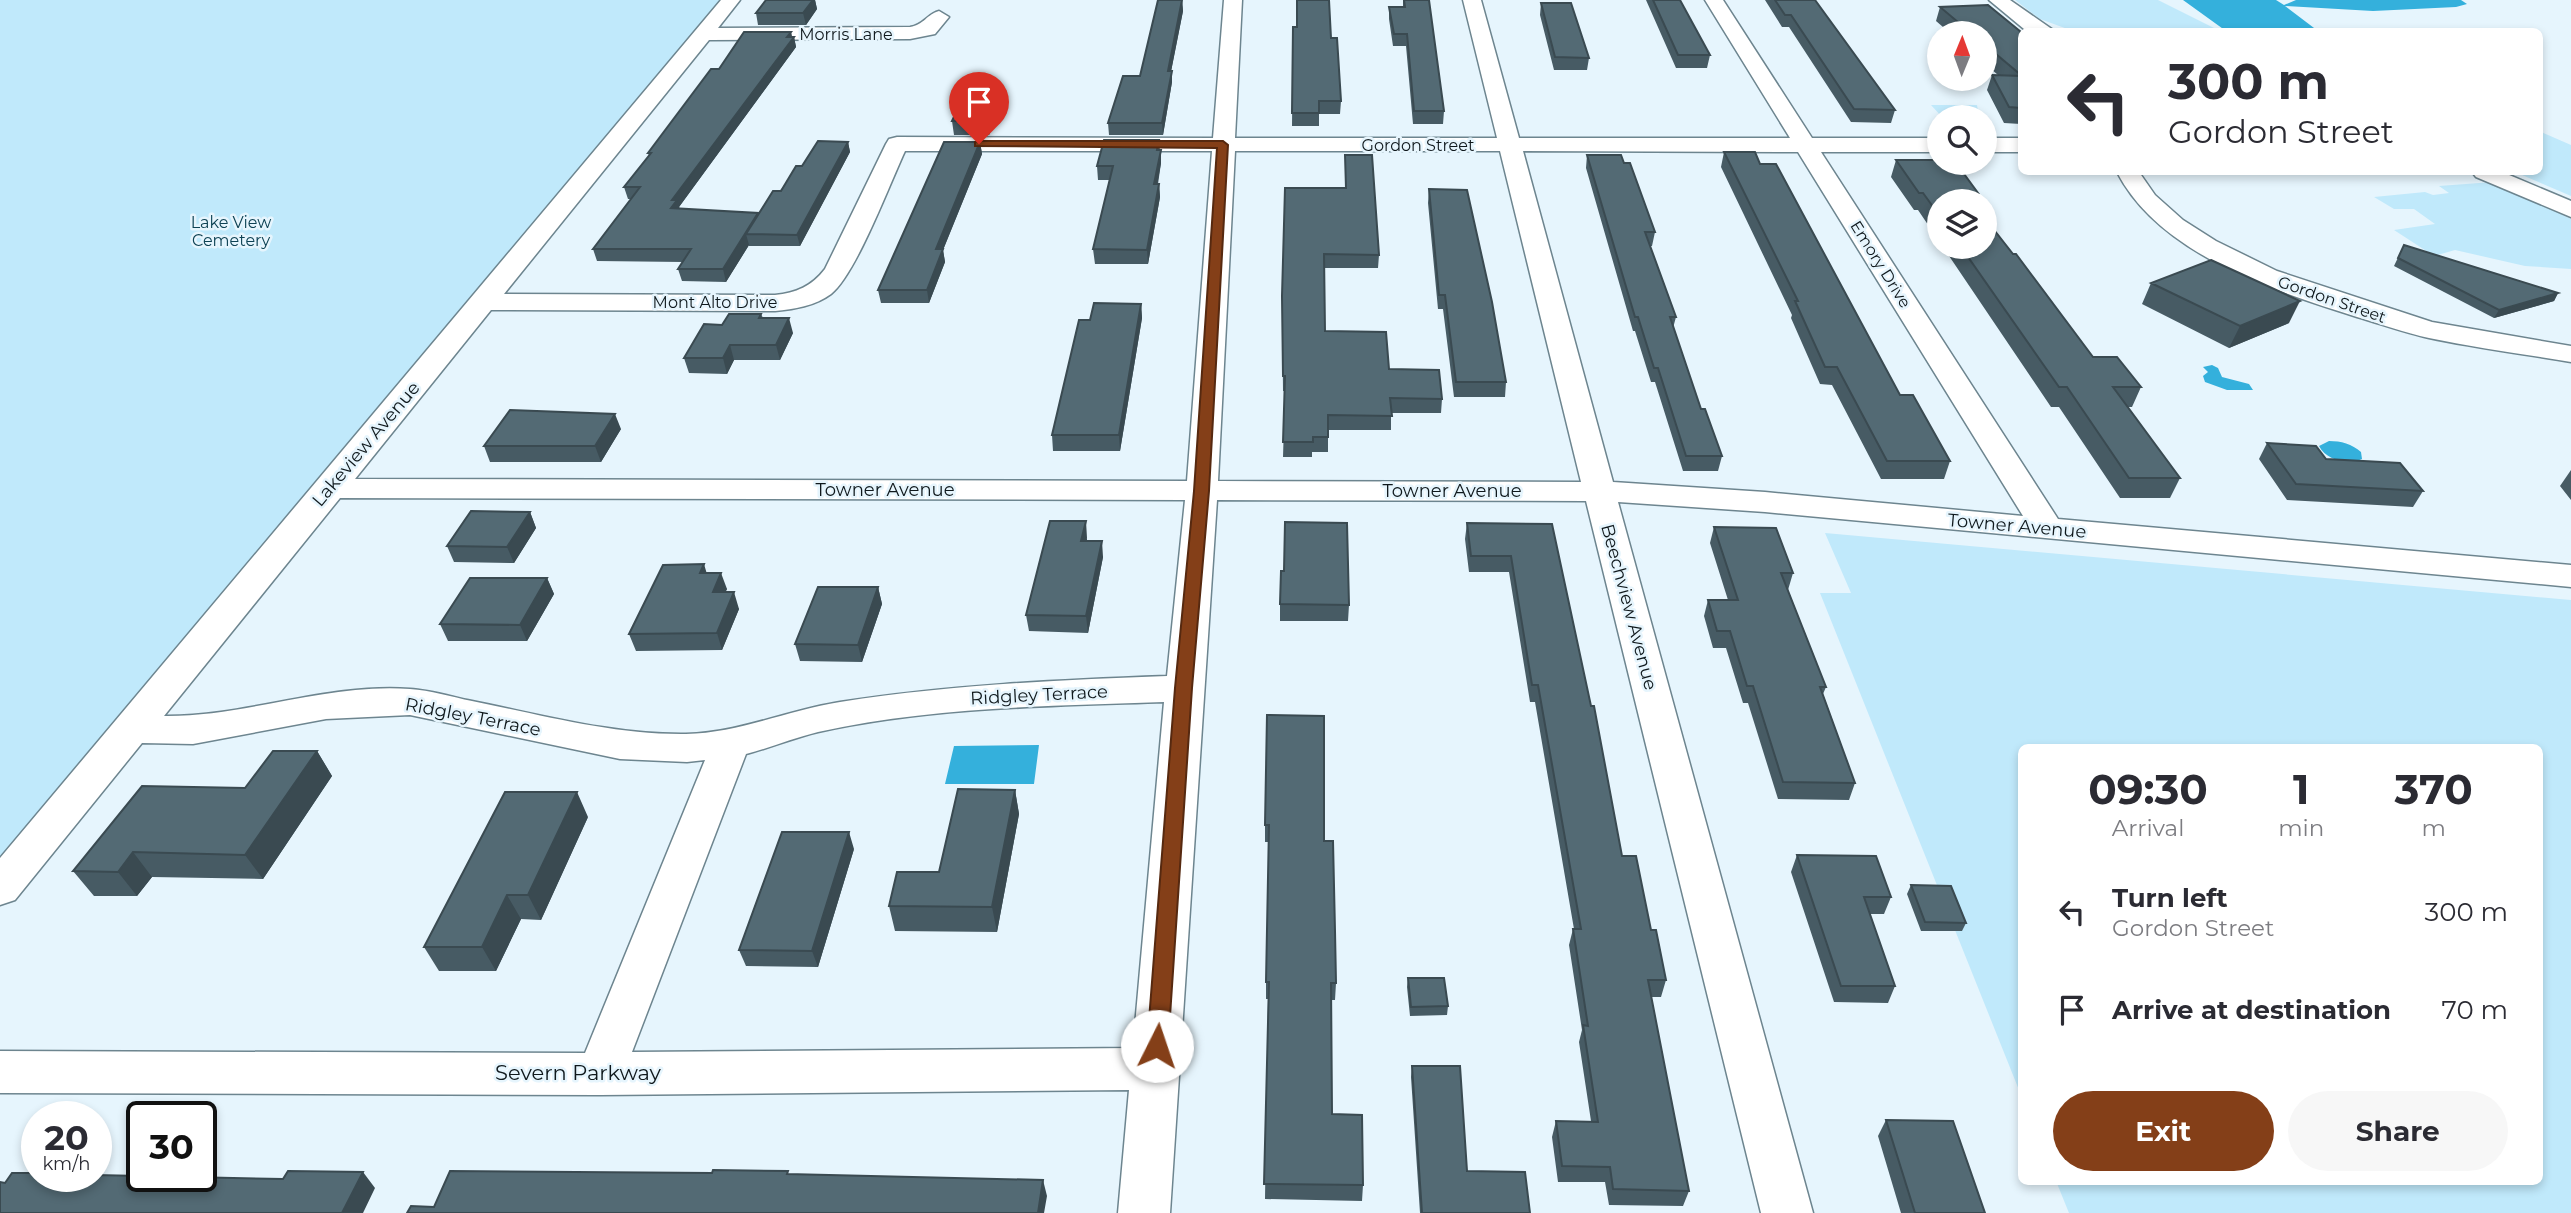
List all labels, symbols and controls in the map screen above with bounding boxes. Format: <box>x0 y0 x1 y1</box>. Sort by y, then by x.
north arrow <box>1927 21 1997 91</box>
map controls <box>1927 21 1997 259</box>
street label: Morris Lane <box>799 25 893 44</box>
text: 300 m <box>2168 52 2329 111</box>
icon: left <box>2053 56 2144 147</box>
pin <box>949 72 1009 144</box>
icon: arrive <box>960 83 998 121</box>
button: search <box>1927 105 1997 175</box>
text: Gordon Street <box>2168 112 2394 151</box>
street label: Gordon Street <box>1362 136 1475 155</box>
button: layers <box>1927 189 1997 259</box>
park label: Lake View Cemetery <box>191 213 271 250</box>
street label: Emory Drive <box>1846 217 1915 311</box>
street label: Gordon Street <box>2275 272 2389 327</box>
street label: Mont Alto Drive <box>653 293 777 312</box>
street label: Lakeview Avenue <box>307 377 425 511</box>
street label: Towner Avenue <box>815 479 955 501</box>
street label: Towner Avenue <box>1382 480 1522 502</box>
street label: Towner Avenue <box>1947 509 2087 543</box>
street label: Beechview Avenue <box>1596 522 1662 693</box>
street label: Ridgley Terrace <box>970 680 1108 710</box>
street label: Ridgley Terrace <box>403 693 543 741</box>
text: 09:30 <box>2088 763 2208 815</box>
text: 1 <box>2293 763 2309 815</box>
text: 370 <box>2395 763 2473 815</box>
text: Arrival <box>2112 814 2184 842</box>
text: min <box>2278 814 2324 842</box>
text: m <box>2421 814 2446 842</box>
text: Turn left <box>2112 882 2228 914</box>
icon: left <box>2053 893 2091 931</box>
text: 300 m <box>2425 896 2508 928</box>
text: Gordon Street <box>2112 914 2274 942</box>
icon: arrive <box>2053 991 2091 1029</box>
text: Arrive at destination <box>2112 994 2391 1026</box>
text: 70 m <box>2442 994 2508 1026</box>
position arrow <box>1120 1009 1194 1083</box>
street label: Severn Parkway <box>495 1060 662 1085</box>
button: Exit <box>2053 1091 2274 1171</box>
button: Share <box>2288 1091 2508 1171</box>
speed limit sign: 30 <box>126 1101 217 1192</box>
text: 20 <box>44 1116 89 1159</box>
text: km/h <box>42 1153 91 1175</box>

